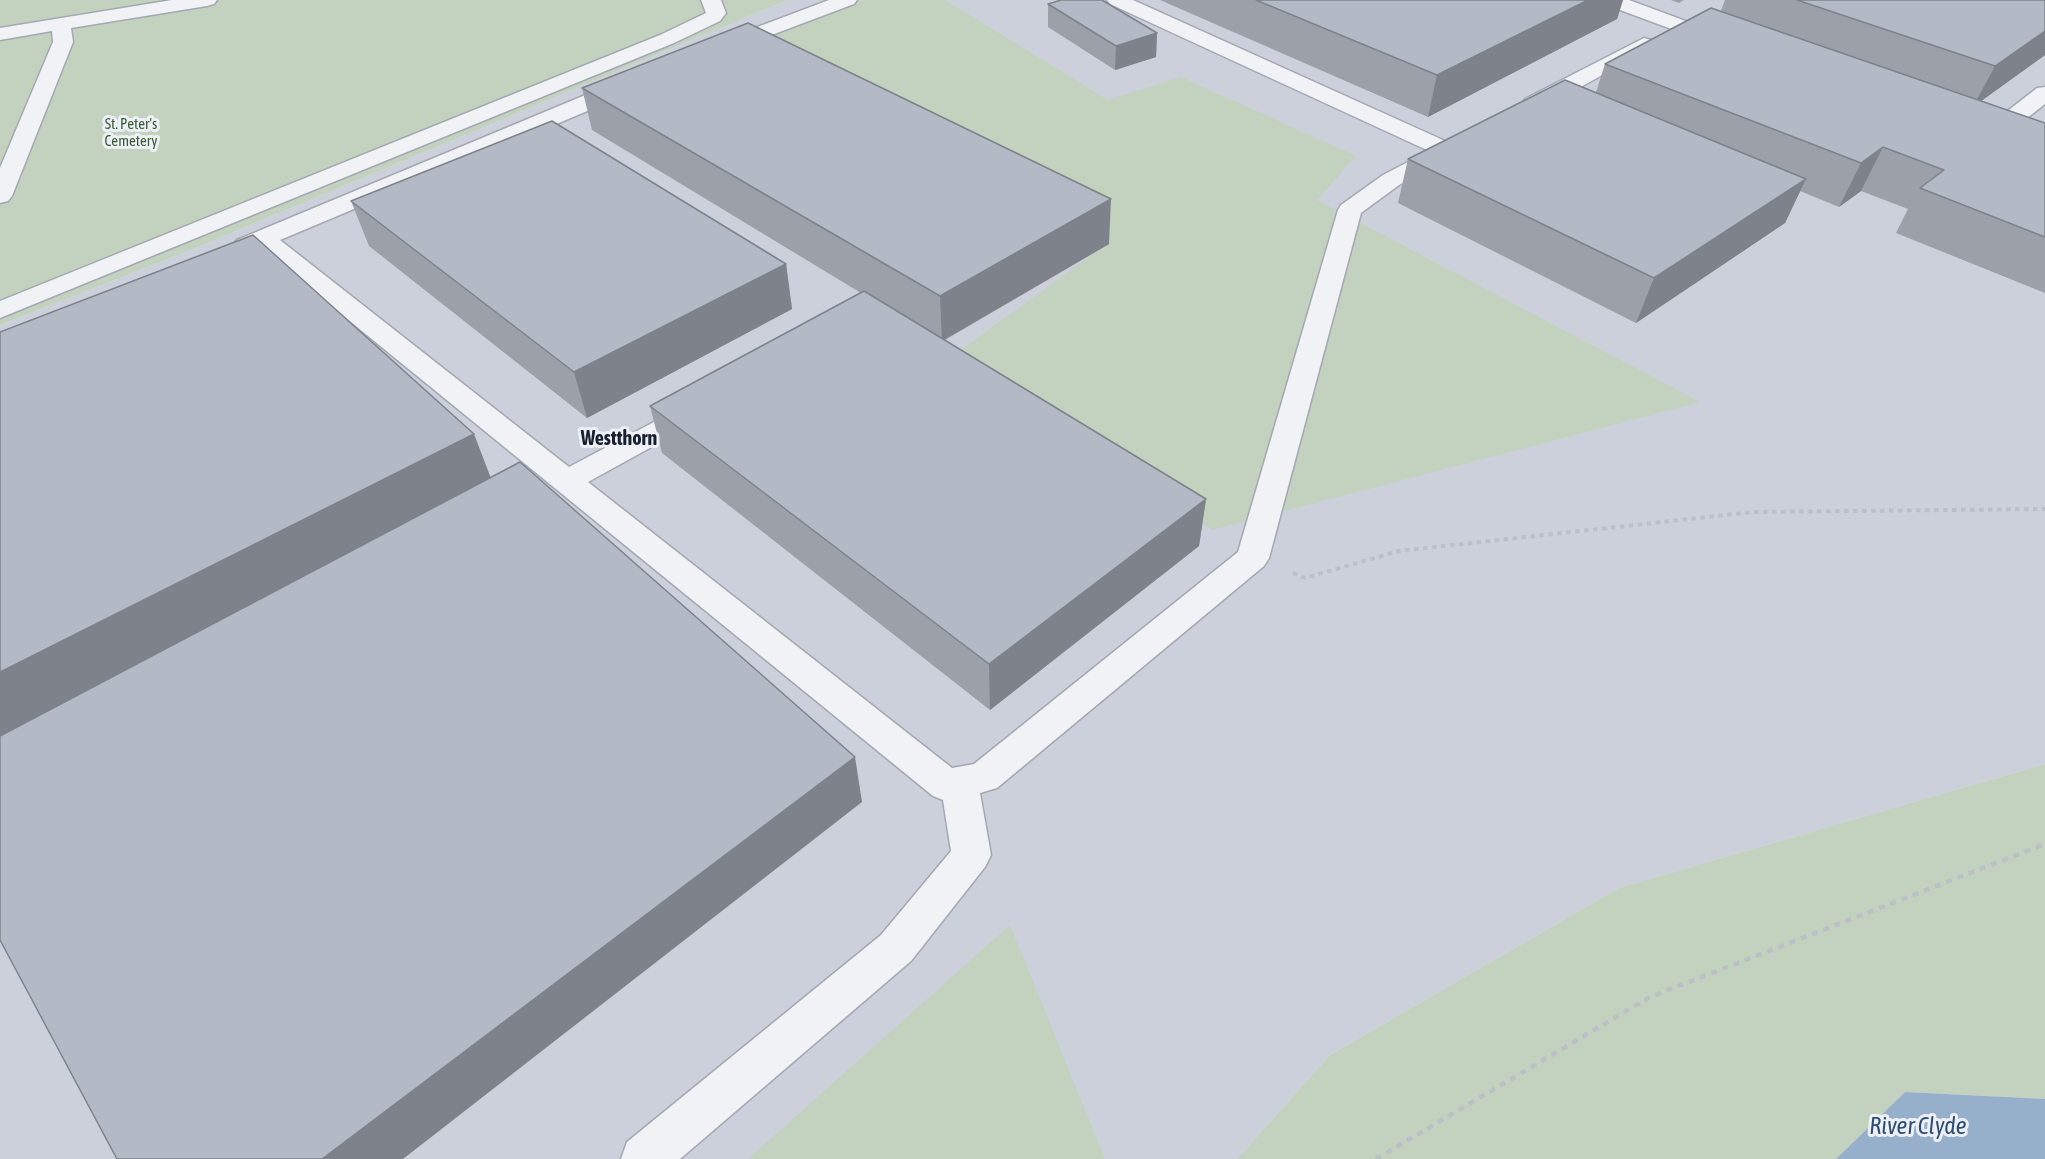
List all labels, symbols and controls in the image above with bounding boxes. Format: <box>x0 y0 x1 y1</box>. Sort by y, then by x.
park label: St. Peter's Cemetery <box>105 115 157 150</box>
district label: Westthorn <box>581 427 657 451</box>
water label: River Clyde <box>1869 1112 1967 1140</box>

